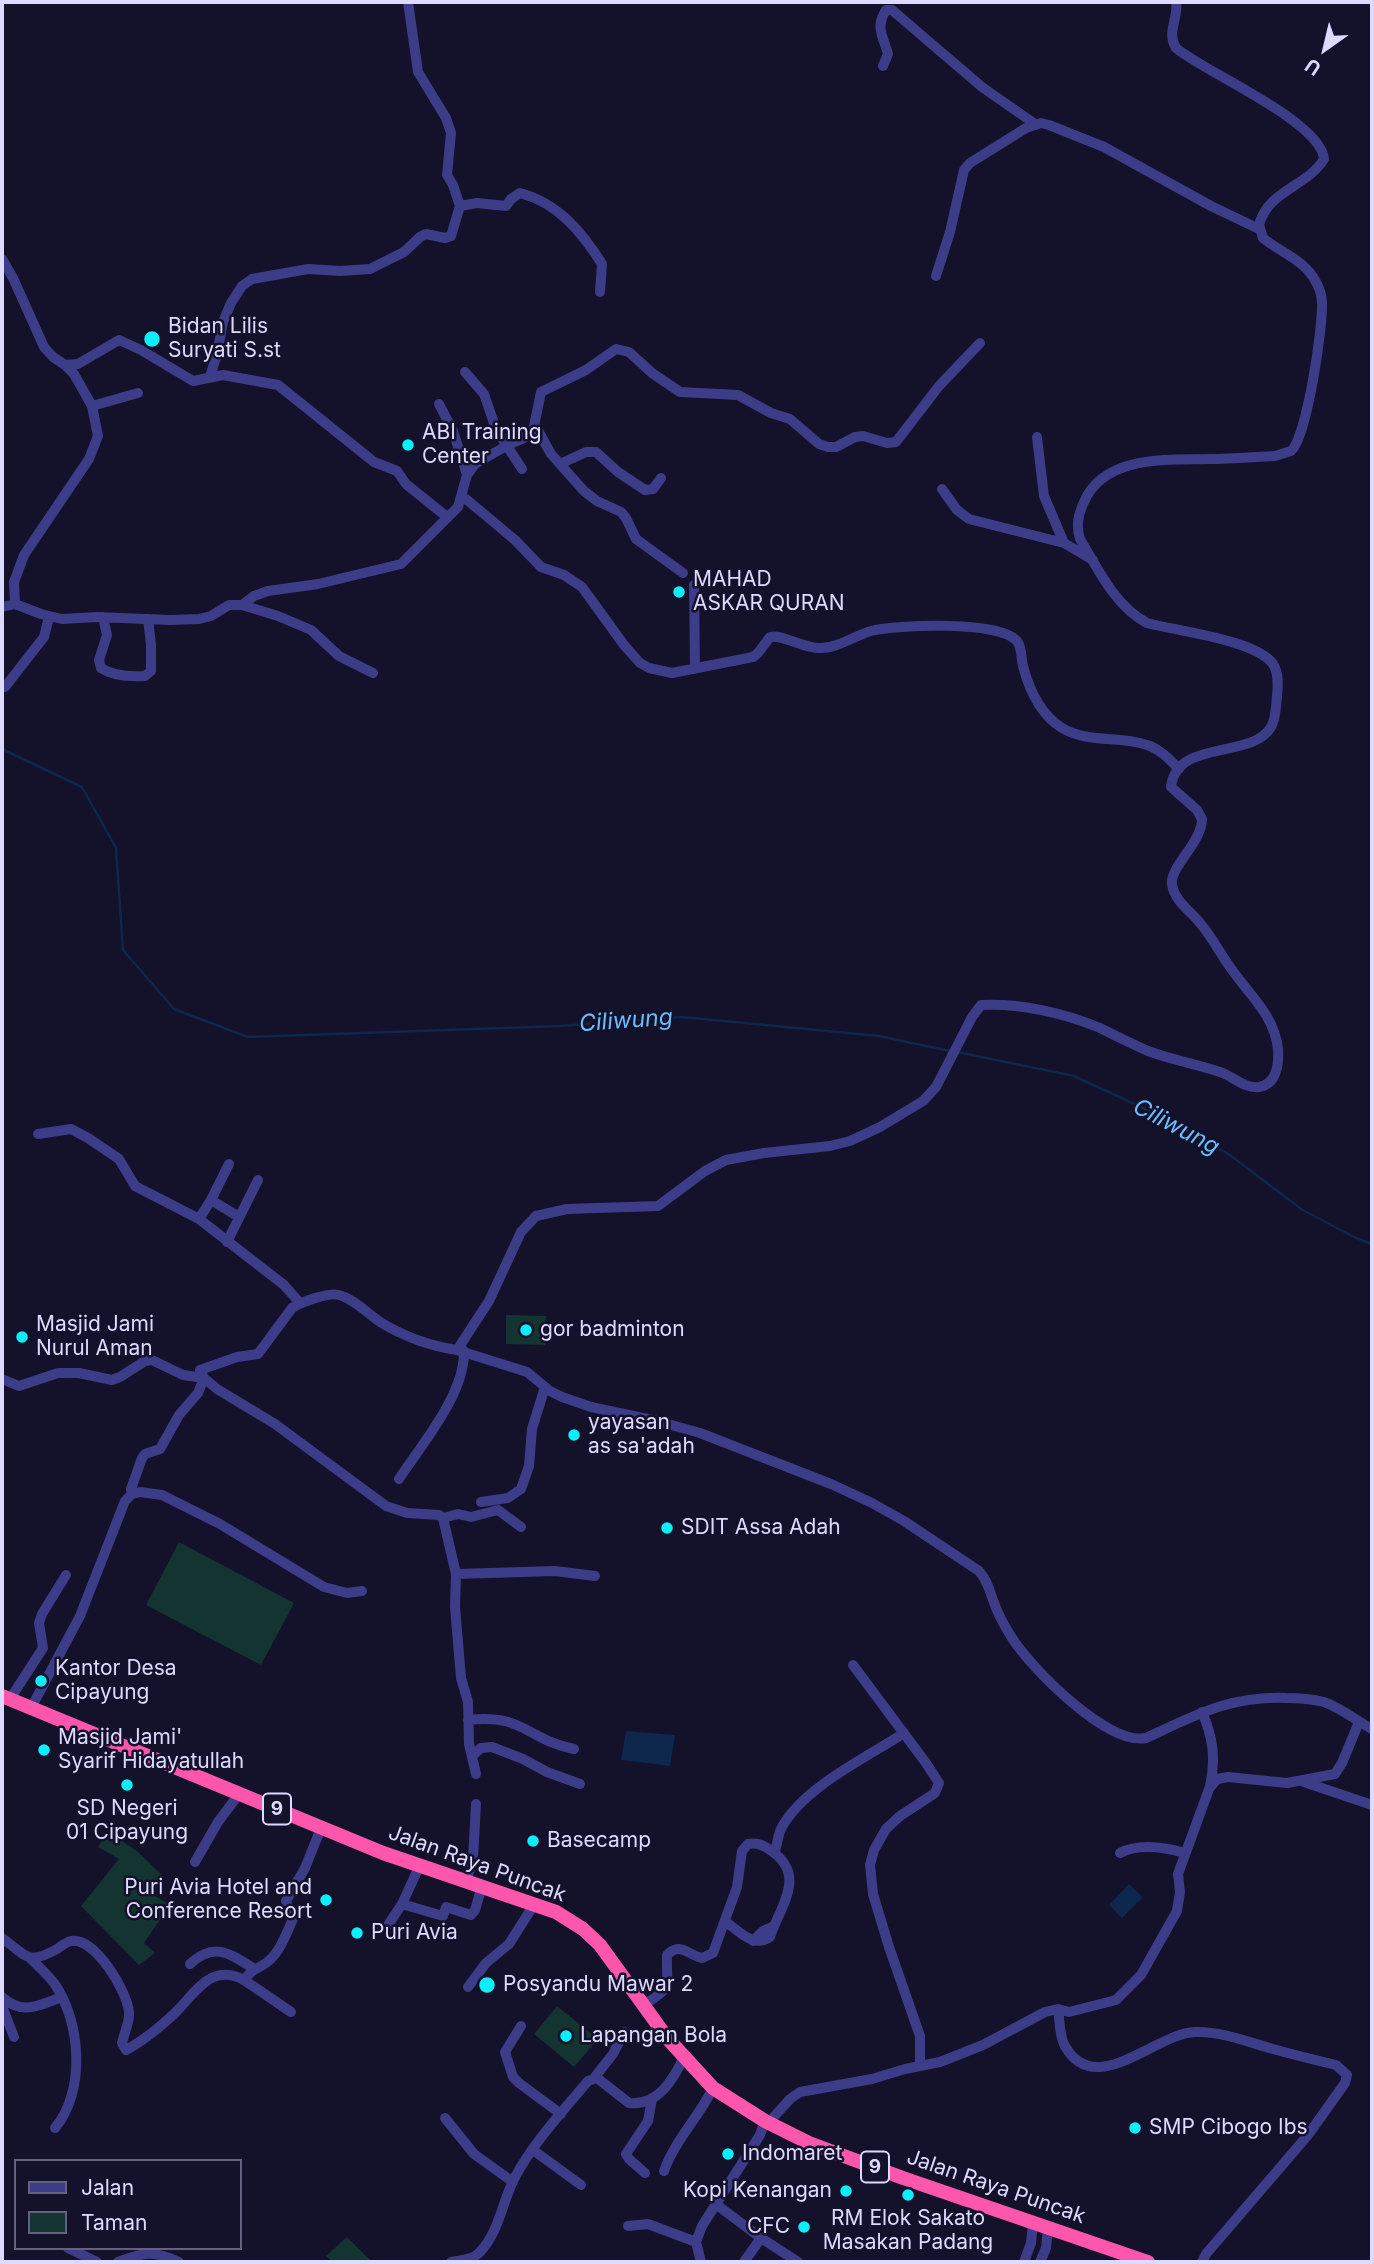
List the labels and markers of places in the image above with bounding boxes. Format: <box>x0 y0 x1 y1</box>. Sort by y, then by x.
place label: Bidan Lilis Suryati S.st <box>168 314 281 364</box>
marker: Bidan Lilis Suryati S.st <box>142 329 162 349</box>
place label: ABI Training Center <box>422 420 542 470</box>
marker: ABI Training Center <box>400 437 416 453</box>
place label: MAHAD ASKAR QURAN <box>693 567 844 617</box>
marker: MAHAD ASKAR QURAN <box>671 584 687 600</box>
place label: Masjid Jami Nurul Aman <box>36 1312 154 1362</box>
place label: gor badminton <box>540 1317 685 1343</box>
marker: gor badminton <box>518 1322 534 1338</box>
marker: Masjid Jami Nurul Aman <box>14 1329 30 1345</box>
place label: yayasan as sa'adah <box>588 1410 695 1460</box>
marker: yayasan as sa'adah <box>566 1427 582 1443</box>
place label: SDIT Assa Adah <box>681 1515 841 1541</box>
marker: SDIT Assa Adah <box>659 1520 675 1536</box>
place label: Kantor Desa Cipayung <box>55 1656 177 1706</box>
marker: Kantor Desa Cipayung <box>33 1673 49 1689</box>
place label: Masjid Jami' Syarif Hidayatullah <box>58 1725 244 1775</box>
marker: Masjid Jami' Syarif Hidayatullah <box>36 1742 52 1758</box>
marker: SD Negeri 01 Cipayung <box>119 1777 135 1793</box>
place label: SD Negeri 01 Cipayung <box>66 1796 188 1846</box>
place label: Basecamp <box>547 1828 651 1854</box>
marker: Basecamp <box>525 1833 541 1849</box>
place label: Puri Avia Hotel and Conference Resort <box>124 1875 312 1925</box>
marker: Puri Avia Hotel and Conference Resort <box>318 1892 334 1908</box>
place label: Puri Avia <box>371 1920 458 1946</box>
marker: Puri Avia <box>349 1925 365 1941</box>
place label: Posyandu Mawar 2 <box>503 1972 693 1998</box>
marker: Posyandu Mawar 2 <box>477 1975 497 1995</box>
place label: Lapangan Bola <box>580 2023 727 2049</box>
marker: Lapangan Bola <box>558 2028 574 2044</box>
place label: SMP Cibogo Ibs <box>1149 2115 1308 2141</box>
marker: SMP Cibogo Ibs <box>1127 2120 1143 2136</box>
place label: Indomaret <box>742 2141 842 2167</box>
marker: Indomaret <box>720 2146 736 2162</box>
place label: Kopi Kenangan <box>683 2178 832 2204</box>
marker: Kopi Kenangan <box>838 2183 854 2199</box>
marker: RM Elok Sakato Masakan Padang <box>900 2187 916 2203</box>
place label: RM Elok Sakato Masakan Padang <box>823 2206 993 2256</box>
place label: CFC <box>747 2214 790 2240</box>
marker: CFC <box>796 2219 812 2235</box>

